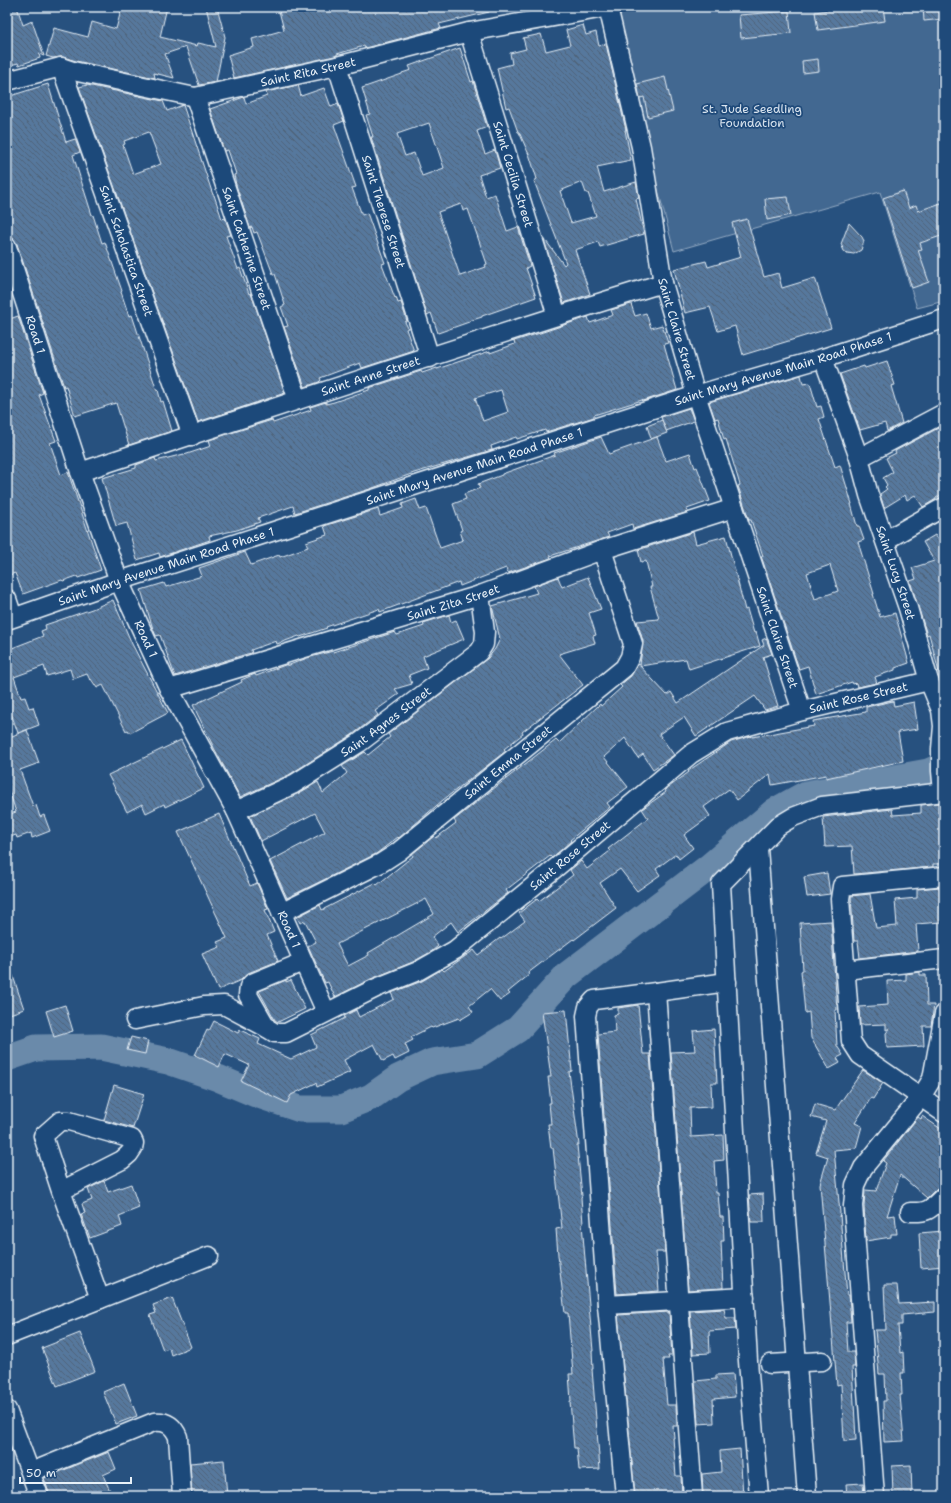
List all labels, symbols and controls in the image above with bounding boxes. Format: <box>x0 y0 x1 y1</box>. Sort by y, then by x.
street label: Saint Rita Street <box>259 53 357 90</box>
park label: St. Jude Seedling Foundation <box>702 101 802 131</box>
street label: Saint Cecilia Street <box>489 119 537 229</box>
street label: Saint Therese Street <box>358 153 409 271</box>
street label: Saint Scholastica Street <box>96 183 157 319</box>
street label: Saint Catherine Street <box>218 185 275 312</box>
street label: Saint Claire Street <box>654 277 699 383</box>
street label: Road 1 <box>22 313 49 356</box>
street label: Saint Mary Avenue Main Road Phase 1 <box>673 328 894 409</box>
street label: Saint Anne Street <box>319 352 422 400</box>
street label: Saint Mary Avenue Main Road Phase 1 <box>364 424 585 509</box>
street label: Saint Mary Avenue Main Road Phase 1 <box>56 523 276 610</box>
street label: Saint Lucy Street <box>872 524 919 622</box>
street label: Saint Zita Street <box>405 581 502 625</box>
street label: Saint Claire Street <box>753 584 802 690</box>
street label: Road 1 <box>130 618 161 660</box>
street label: Saint Rose Street <box>807 678 909 717</box>
street label: Saint Agnes Street <box>337 683 435 761</box>
street label: Saint Emma Street <box>461 722 555 803</box>
street label: Saint Rose Street <box>526 817 614 894</box>
street label: Road 1 <box>274 908 304 950</box>
scale bar <box>20 1459 131 1485</box>
text: 50 m <box>26 1465 56 1481</box>

